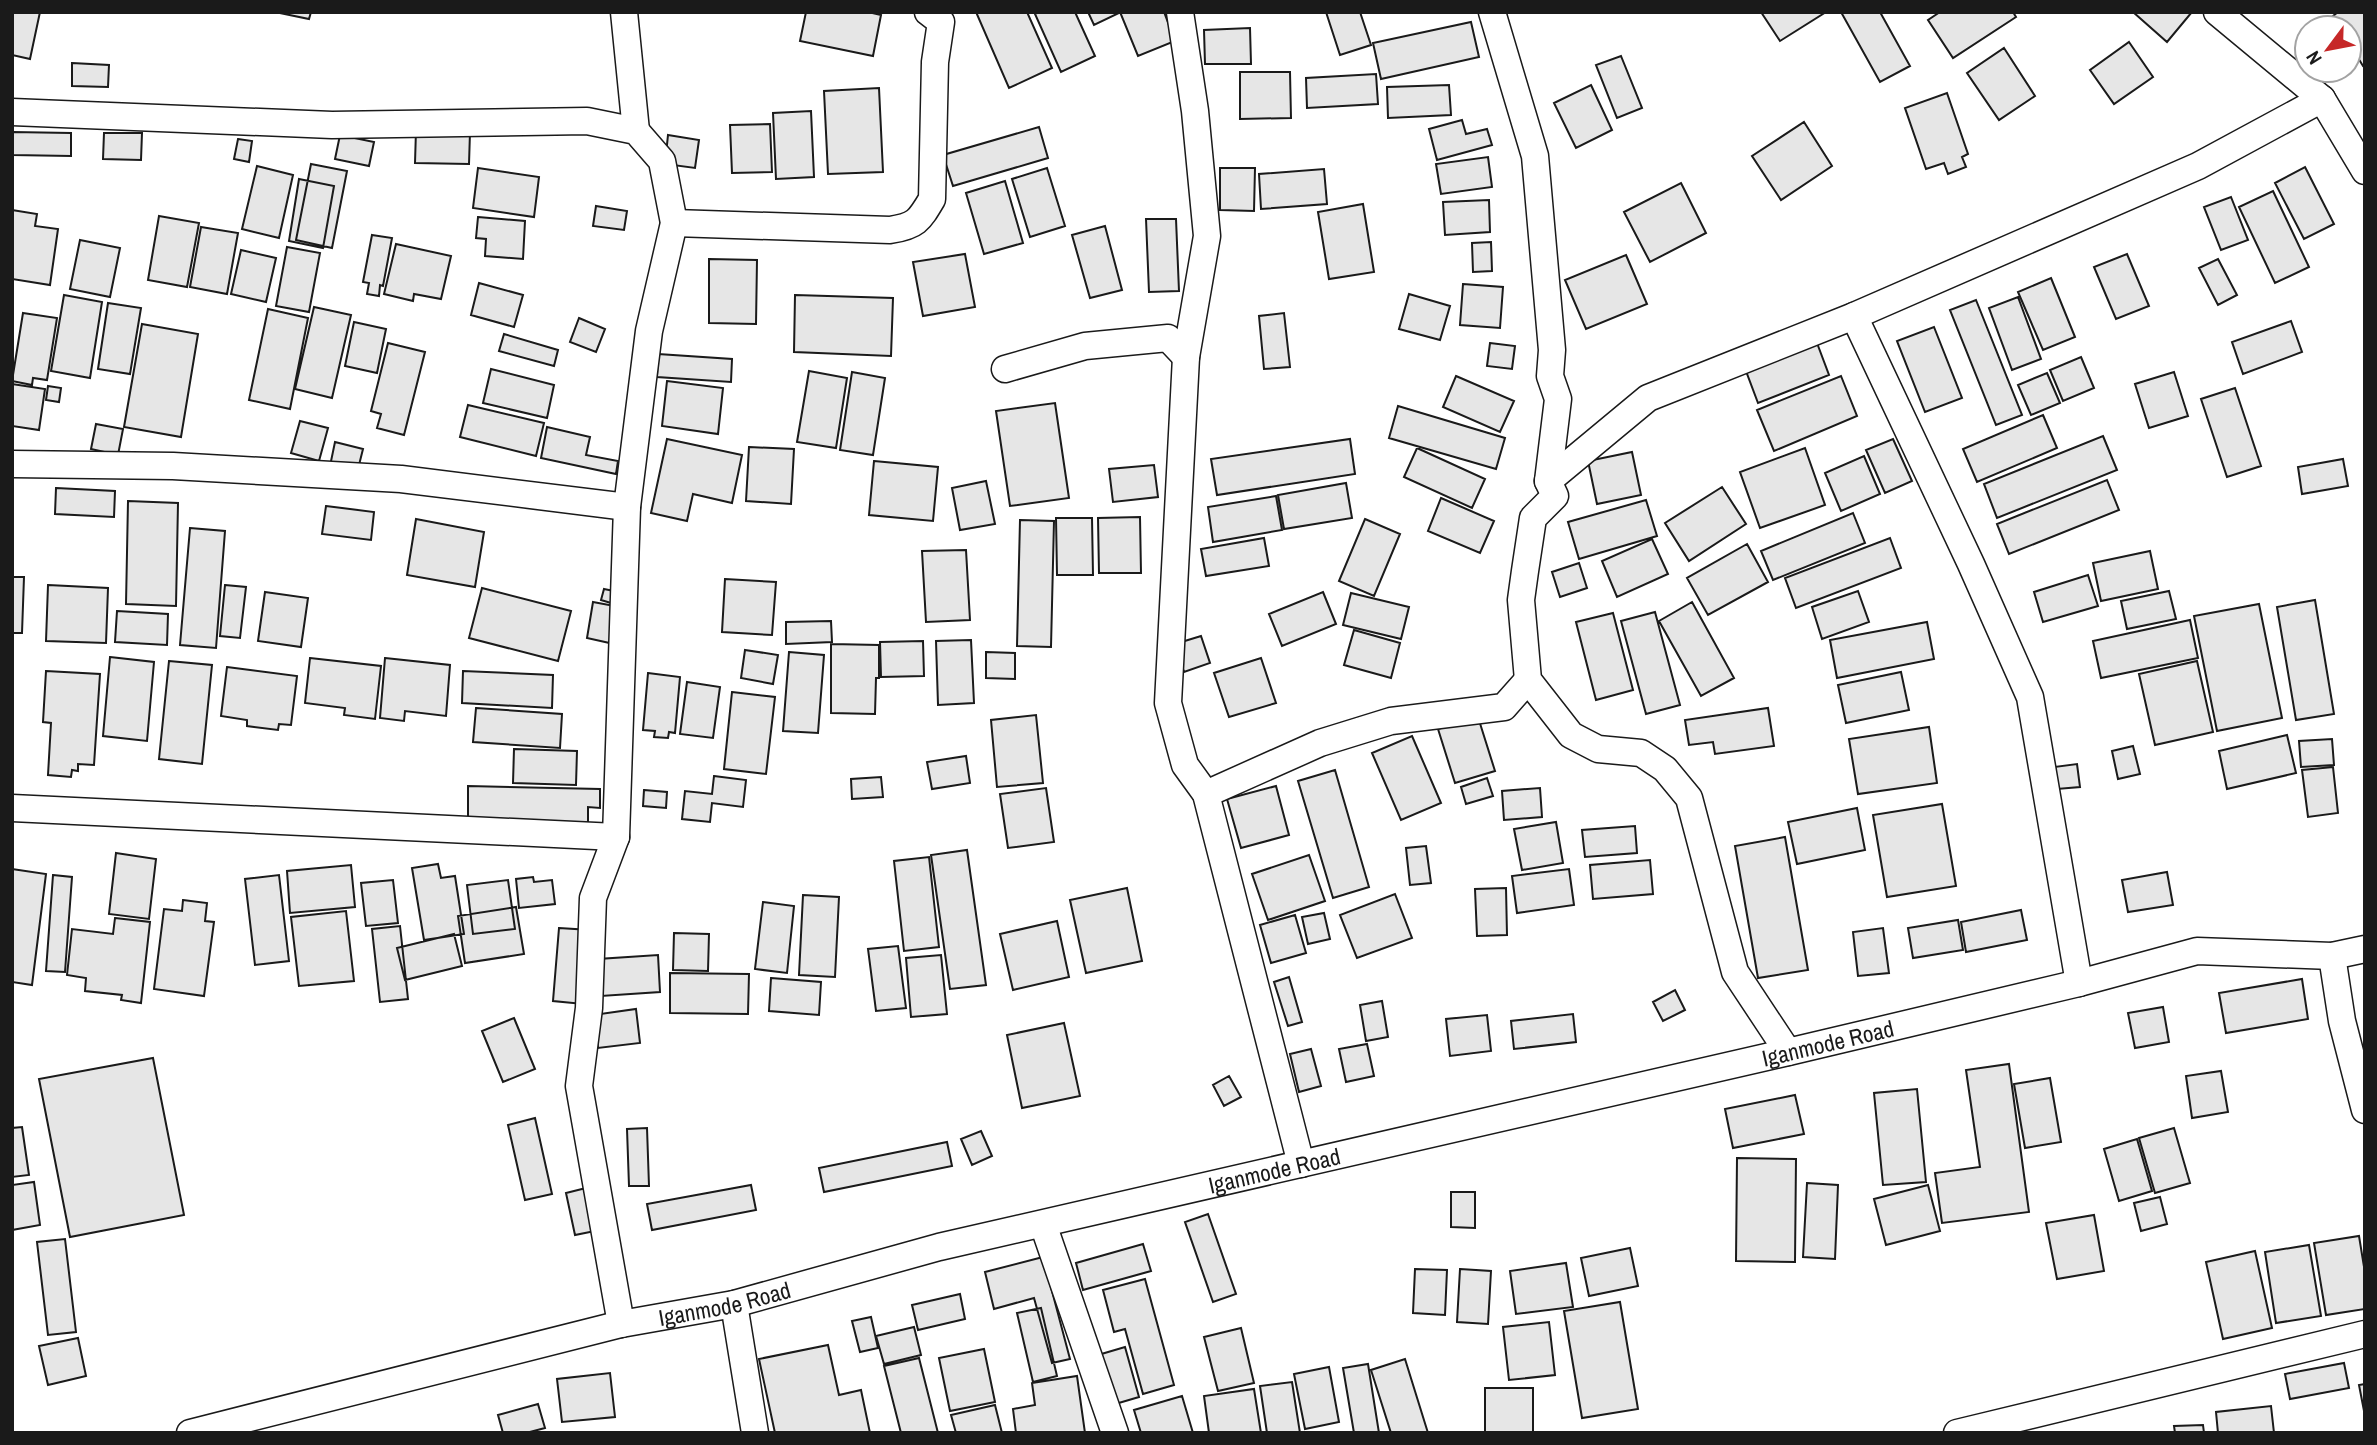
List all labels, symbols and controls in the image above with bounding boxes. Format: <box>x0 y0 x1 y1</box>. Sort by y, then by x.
north arrow <box>2293 14 2363 84</box>
text: N <box>2300 46 2328 70</box>
street label: Iganmode Road <box>1759 1012 1897 1073</box>
street label: Iganmode Road <box>1205 1140 1343 1200</box>
street label: Iganmode Road <box>656 1274 794 1333</box>

